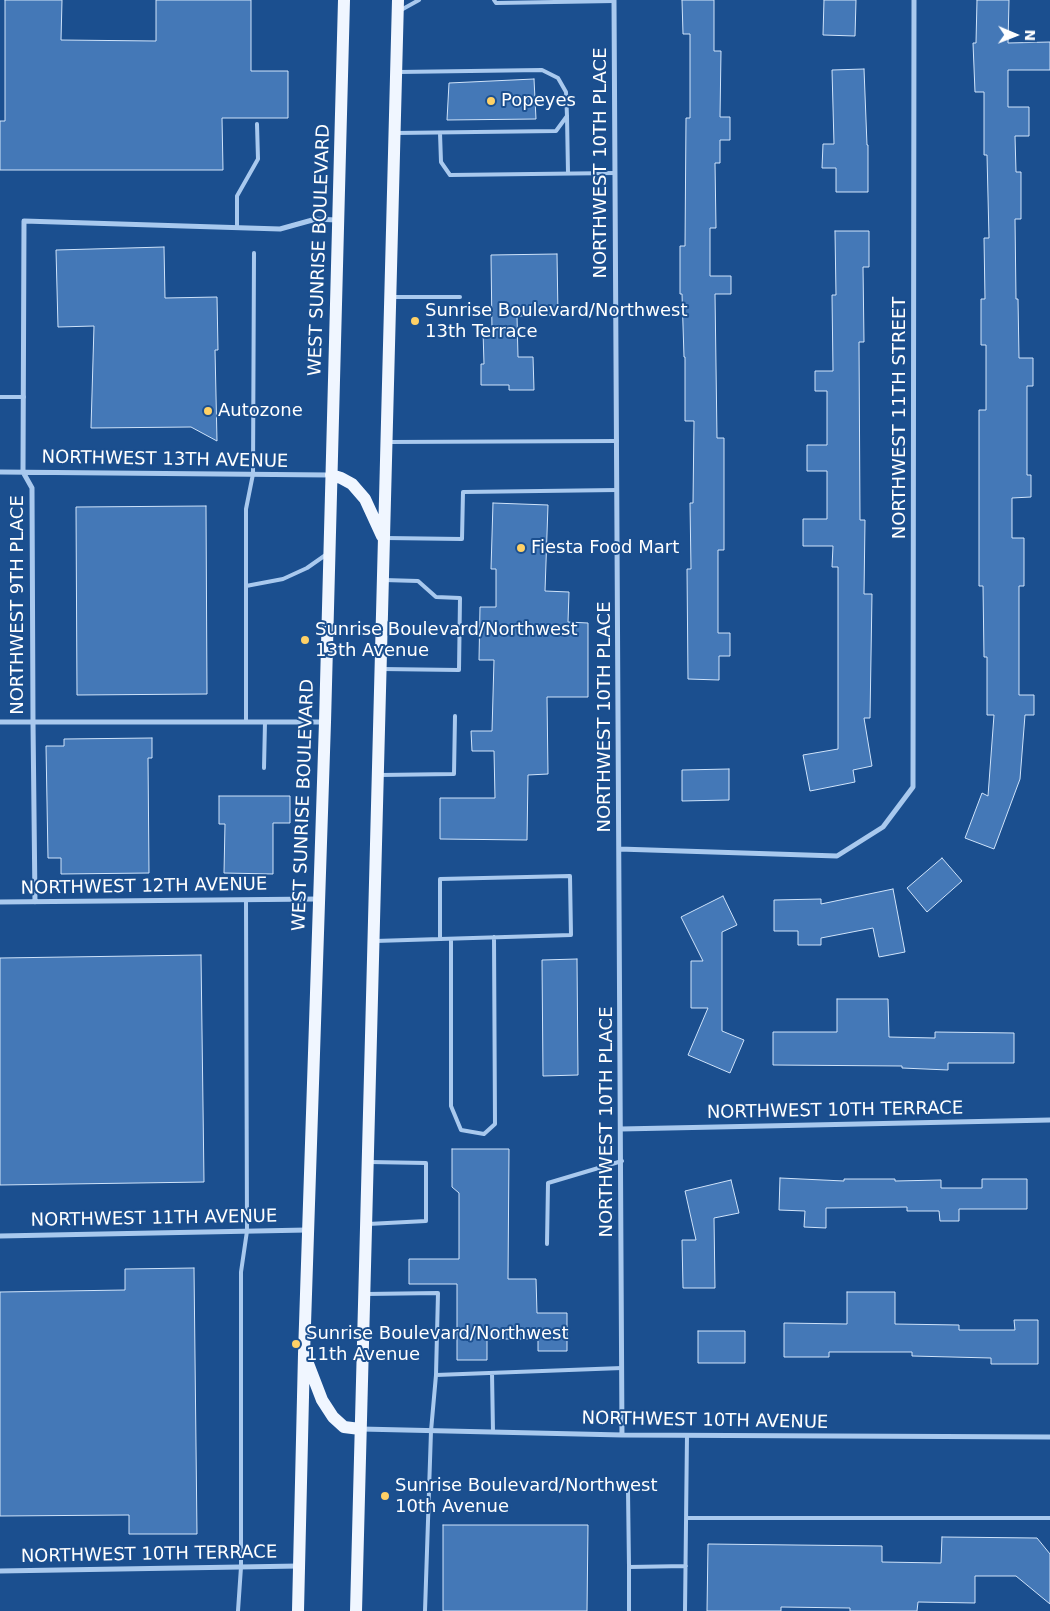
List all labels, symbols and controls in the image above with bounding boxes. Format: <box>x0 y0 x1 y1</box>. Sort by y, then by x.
north arrow <box>990 10 1040 60</box>
text: N <box>1022 29 1038 41</box>
street label: NORTHWEST 10TH PLACE <box>590 47 612 279</box>
place label: Popeyes <box>501 90 576 112</box>
marker: Popeyes <box>485 95 497 107</box>
street label: WEST SUNRISE BOULEVARD <box>305 124 335 376</box>
street label: NORTHWEST 11TH STREET <box>889 297 911 539</box>
place label: Sunrise Boulevard/Northwest 13th Terrace <box>425 300 687 342</box>
marker: Sunrise Boulevard/Northwest 13th Terrace <box>409 315 421 327</box>
place label: Autozone <box>218 400 303 422</box>
marker: Autozone <box>202 405 214 417</box>
street label: NORTHWEST 13TH AVENUE <box>41 447 289 473</box>
street label: NORTHWEST 9TH PLACE <box>7 495 29 715</box>
place label: Fiesta Food Mart <box>531 537 679 559</box>
marker: Fiesta Food Mart <box>515 542 527 554</box>
street label: NORTHWEST 10TH PLACE <box>594 601 616 833</box>
place label: Sunrise Boulevard/Northwest 13th Avenue <box>315 619 577 662</box>
marker: Sunrise Boulevard/Northwest 13th Avenue <box>299 634 311 646</box>
street label: WEST SUNRISE BOULEVARD <box>289 679 319 931</box>
street label: NORTHWEST 12TH AVENUE <box>20 874 268 900</box>
street label: NORTHWEST 10TH PLACE <box>596 1006 618 1238</box>
street label: NORTHWEST 10TH TERRACE <box>707 1098 963 1124</box>
street label: NORTHWEST 11TH AVENUE <box>30 1206 278 1232</box>
place label: Sunrise Boulevard/Northwest 11th Avenue <box>306 1323 568 1366</box>
marker: Sunrise Boulevard/Northwest 11th Avenue <box>290 1338 302 1350</box>
street label: NORTHWEST 10TH AVENUE <box>581 1408 829 1434</box>
place label: Sunrise Boulevard/Northwest 10th Avenue <box>395 1475 657 1518</box>
marker: Sunrise Boulevard/Northwest 10th Avenue <box>379 1490 391 1502</box>
street label: NORTHWEST 10TH TERRACE <box>21 1542 277 1568</box>

